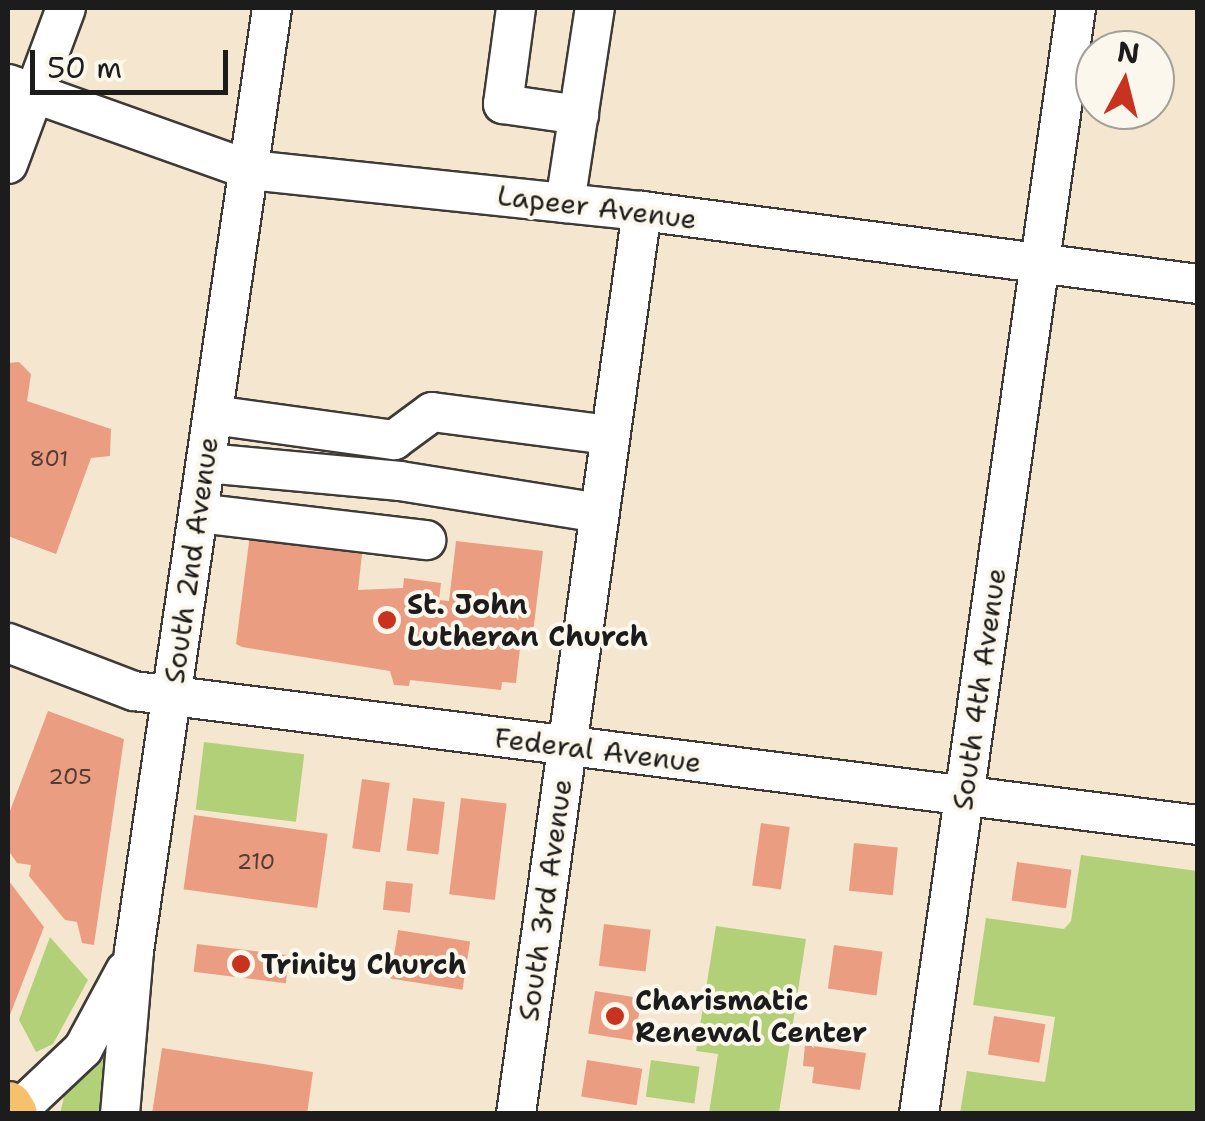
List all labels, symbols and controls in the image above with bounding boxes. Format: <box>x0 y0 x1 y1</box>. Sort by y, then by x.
scale bar <box>35 30 232 92</box>
north arrow <box>1075 30 1175 130</box>
text: N <box>1115 32 1142 72</box>
text: 50 m <box>47 47 122 88</box>
street label: Lapeer Avenue <box>495 178 699 236</box>
street label: South 2nd Avenue <box>157 435 225 685</box>
house number: 801 <box>30 446 68 472</box>
street label: South 4th Avenue <box>945 566 1013 812</box>
place label: St. John Lutheran Church <box>407 587 648 653</box>
marker: St. John Lutheran Church <box>376 609 398 631</box>
street label: Federal Avenue <box>493 721 703 779</box>
house number: 205 <box>48 764 92 790</box>
street label: South 3rd Avenue <box>511 777 579 1023</box>
house number: 210 <box>237 849 275 875</box>
place label: Trinity Church <box>261 947 466 981</box>
marker: Trinity Church <box>230 953 252 975</box>
place label: Charismatic Renewal Center <box>635 983 867 1049</box>
marker: Charismatic Renewal Center <box>604 1005 626 1027</box>

